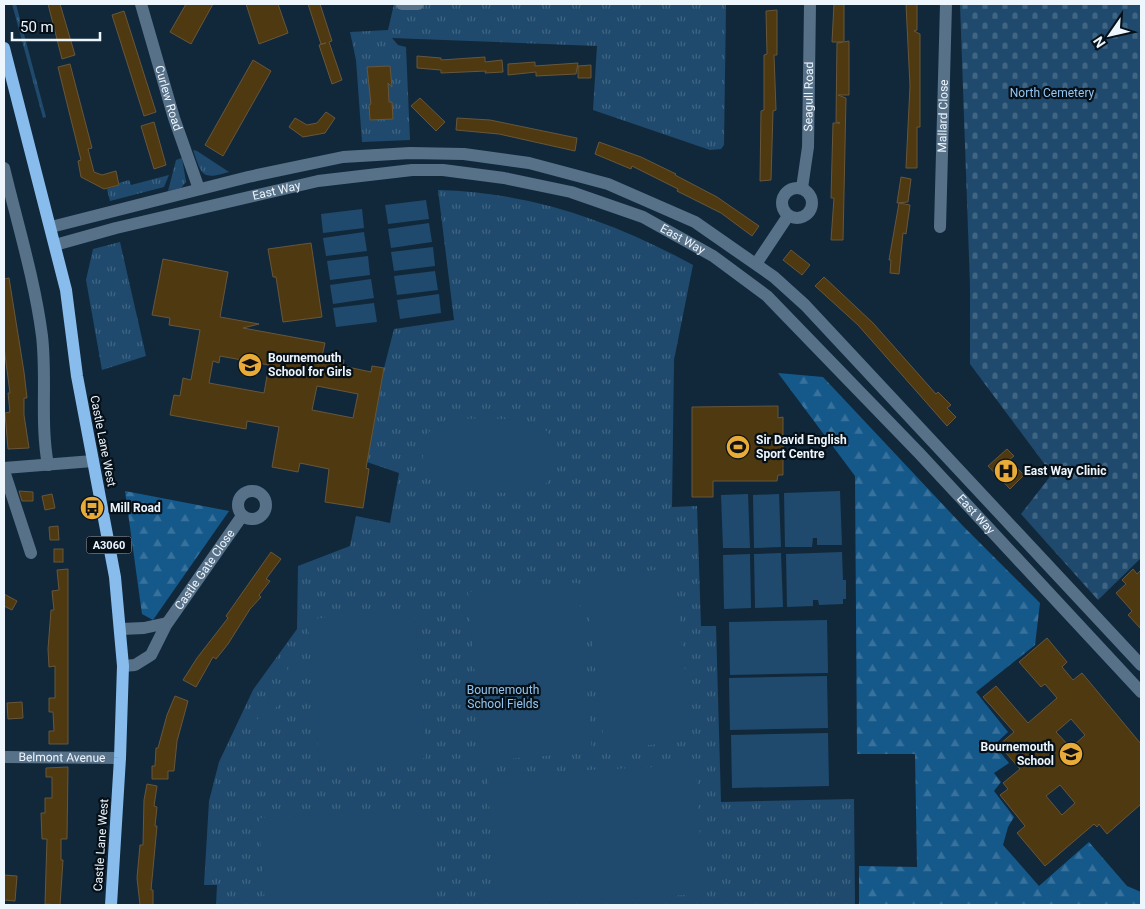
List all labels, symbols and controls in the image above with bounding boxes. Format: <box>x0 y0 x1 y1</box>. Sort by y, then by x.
scale bar <box>12 10 100 42</box>
north arrow <box>1085 10 1135 60</box>
text: 50 m <box>20 18 54 36</box>
text: N <box>1090 34 1109 51</box>
street label: Seagull Road <box>801 61 816 131</box>
street label: Curlew Road <box>152 64 185 133</box>
street label: Mallard Close <box>935 79 951 153</box>
park label: North Cemetery <box>1010 86 1095 100</box>
street label: East Way <box>251 178 302 203</box>
street label: East Way <box>658 221 708 257</box>
place label: Bournemouth School for Girls <box>268 351 352 379</box>
school or university icon: Bournemouth School for Girls <box>237 352 263 378</box>
street label: Castle Lane West <box>87 394 119 488</box>
place label: Sir David English Sport Centre <box>756 433 847 461</box>
sports icon: Sir David English Sport Centre <box>725 434 751 460</box>
hospital icon: East Way Clinic <box>993 458 1019 484</box>
place label: East Way Clinic <box>1024 464 1106 478</box>
street label: East Way <box>954 492 998 537</box>
bus stop icon: Mill Road <box>79 495 105 521</box>
place label: Mill Road <box>110 501 161 515</box>
street label: Castle Gate Close <box>172 527 238 613</box>
road number: A3060 <box>86 536 132 554</box>
park label: Bournemouth School Fields <box>467 683 539 711</box>
place label: Bournemouth School <box>981 740 1054 768</box>
school or university icon: Bournemouth School <box>1058 741 1084 767</box>
street label: Belmont Avenue <box>18 750 106 765</box>
street label: Castle Lane West <box>91 798 111 892</box>

